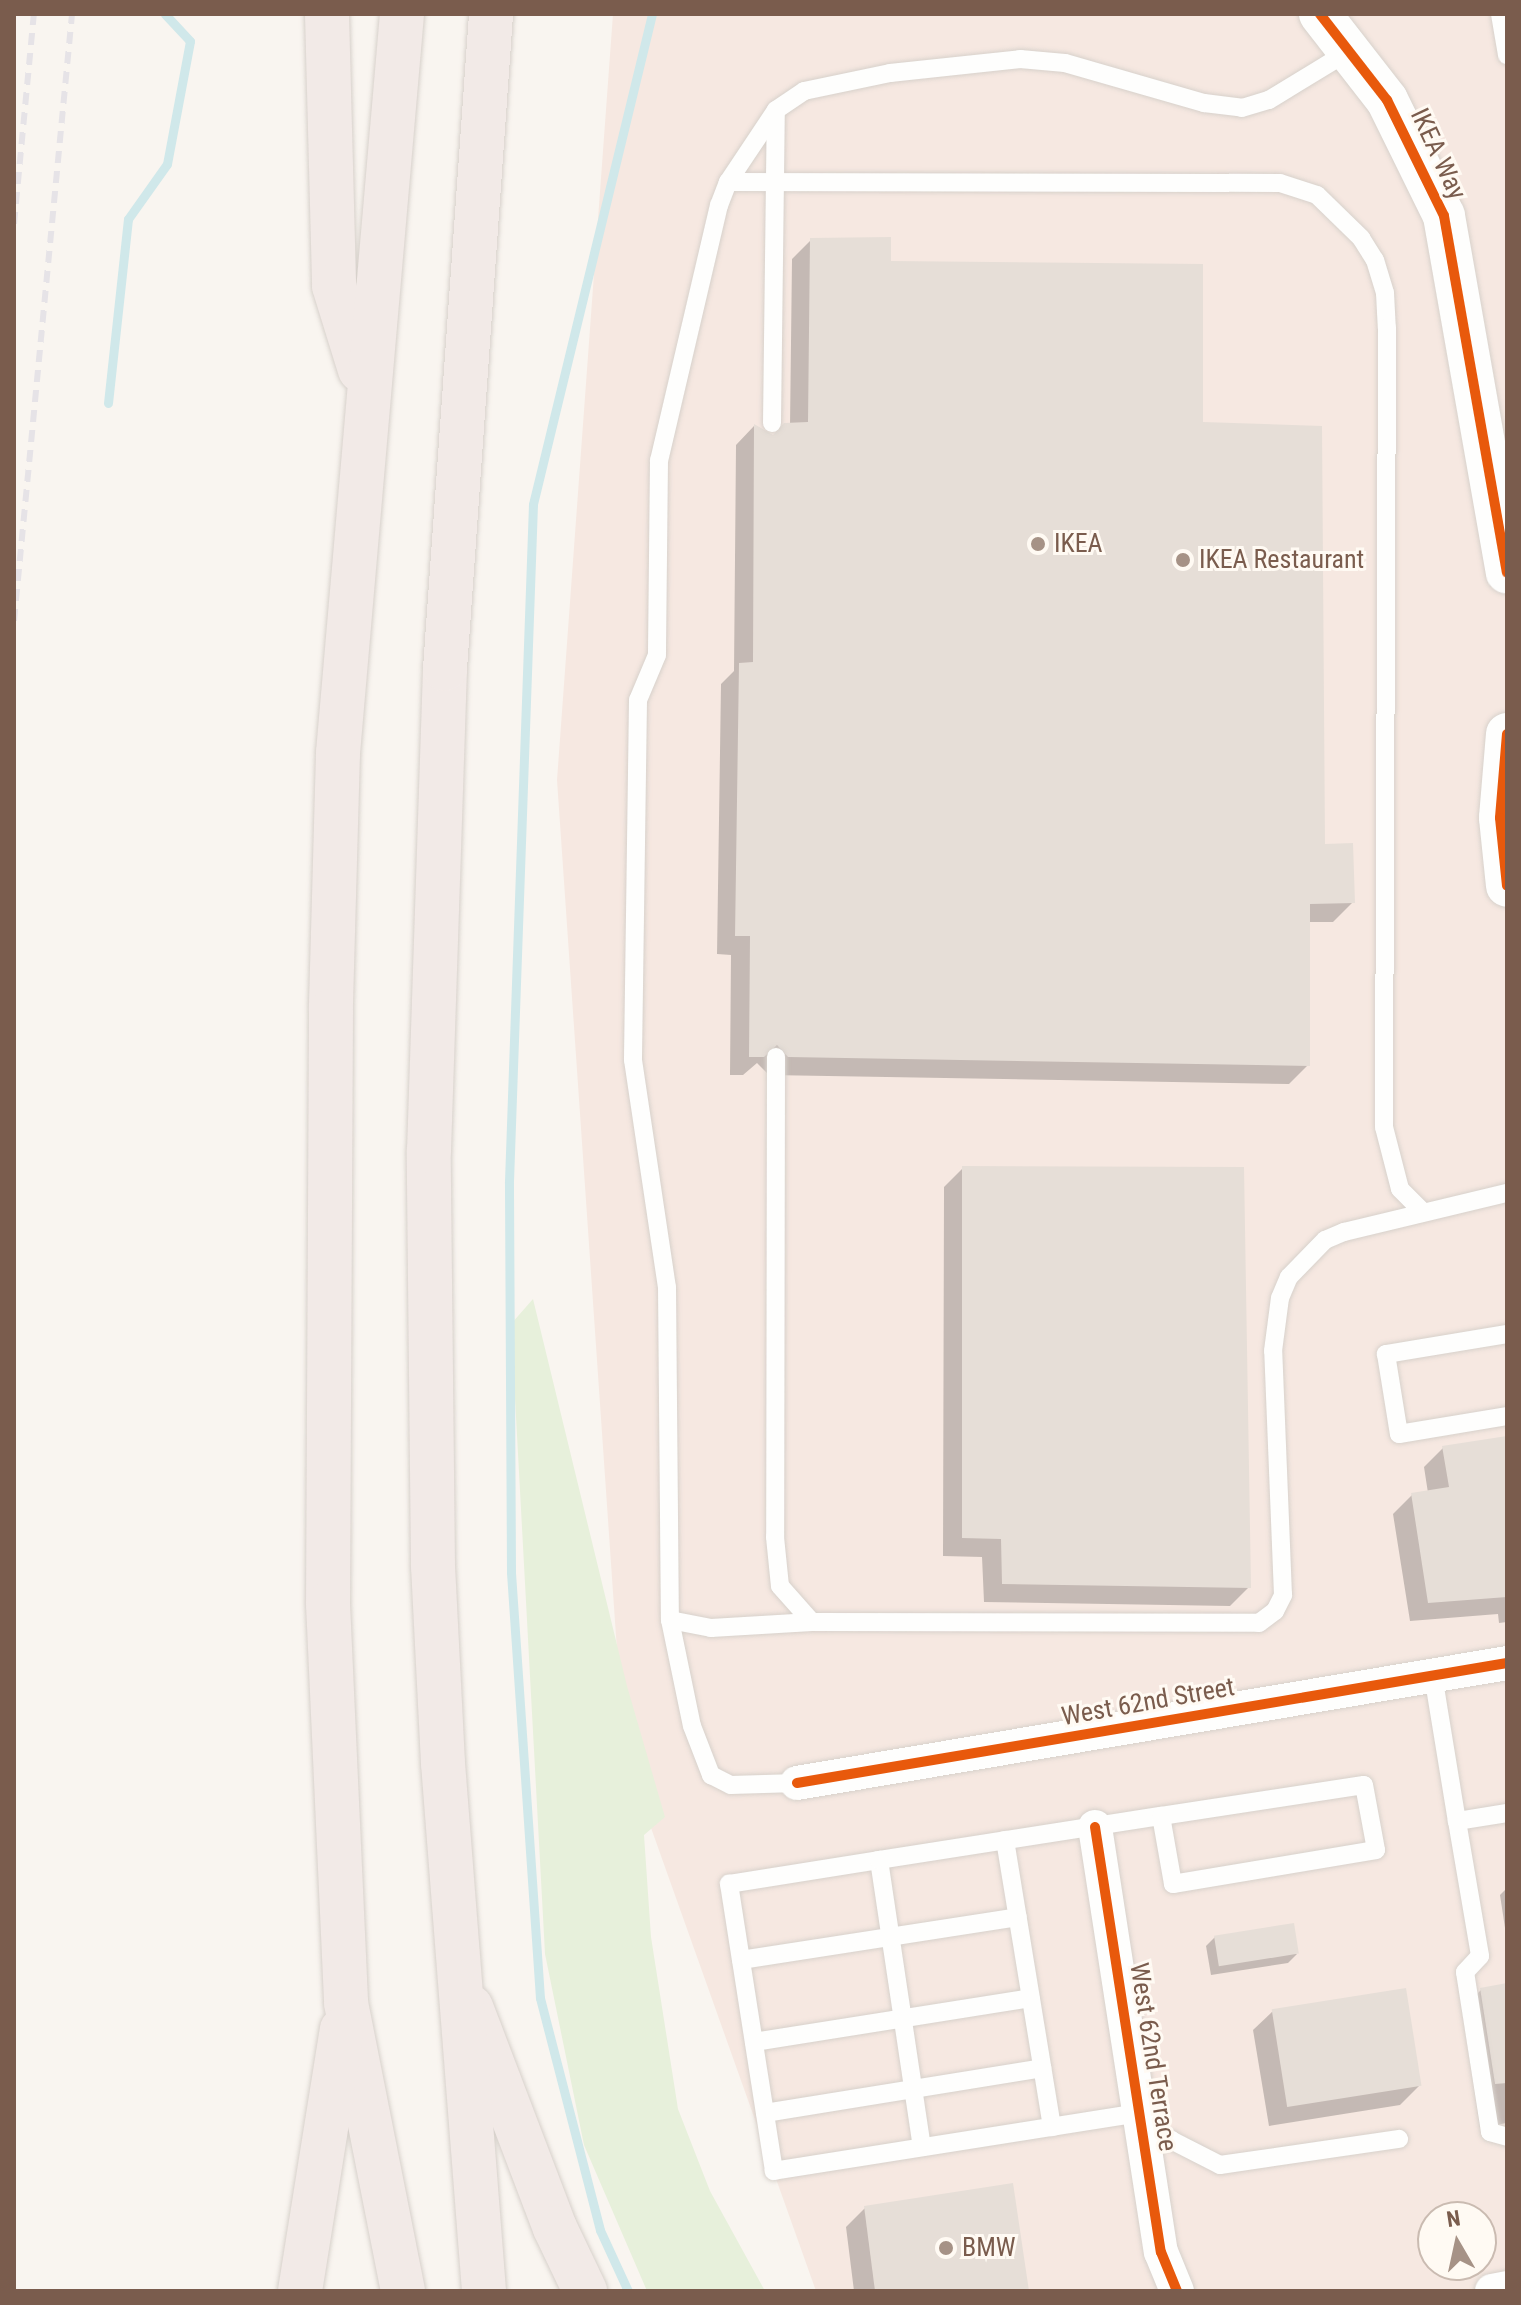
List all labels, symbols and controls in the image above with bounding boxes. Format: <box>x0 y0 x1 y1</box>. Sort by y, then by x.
street label: IKEA Way <box>1403 103 1473 205</box>
place label: IKEA <box>1054 528 1103 560</box>
marker: IKEA <box>1029 535 1047 553</box>
place label: IKEA Restaurant <box>1199 544 1364 576</box>
marker: IKEA Restaurant <box>1174 551 1192 569</box>
street label: West 62nd Street <box>1059 1671 1237 1733</box>
street label: West 62nd Terrace <box>1123 1960 1183 2154</box>
north arrow <box>1417 2201 1497 2281</box>
text: N <box>1445 2205 1462 2232</box>
place label: BMW <box>962 2232 1016 2264</box>
marker: BMW <box>937 2239 955 2257</box>

